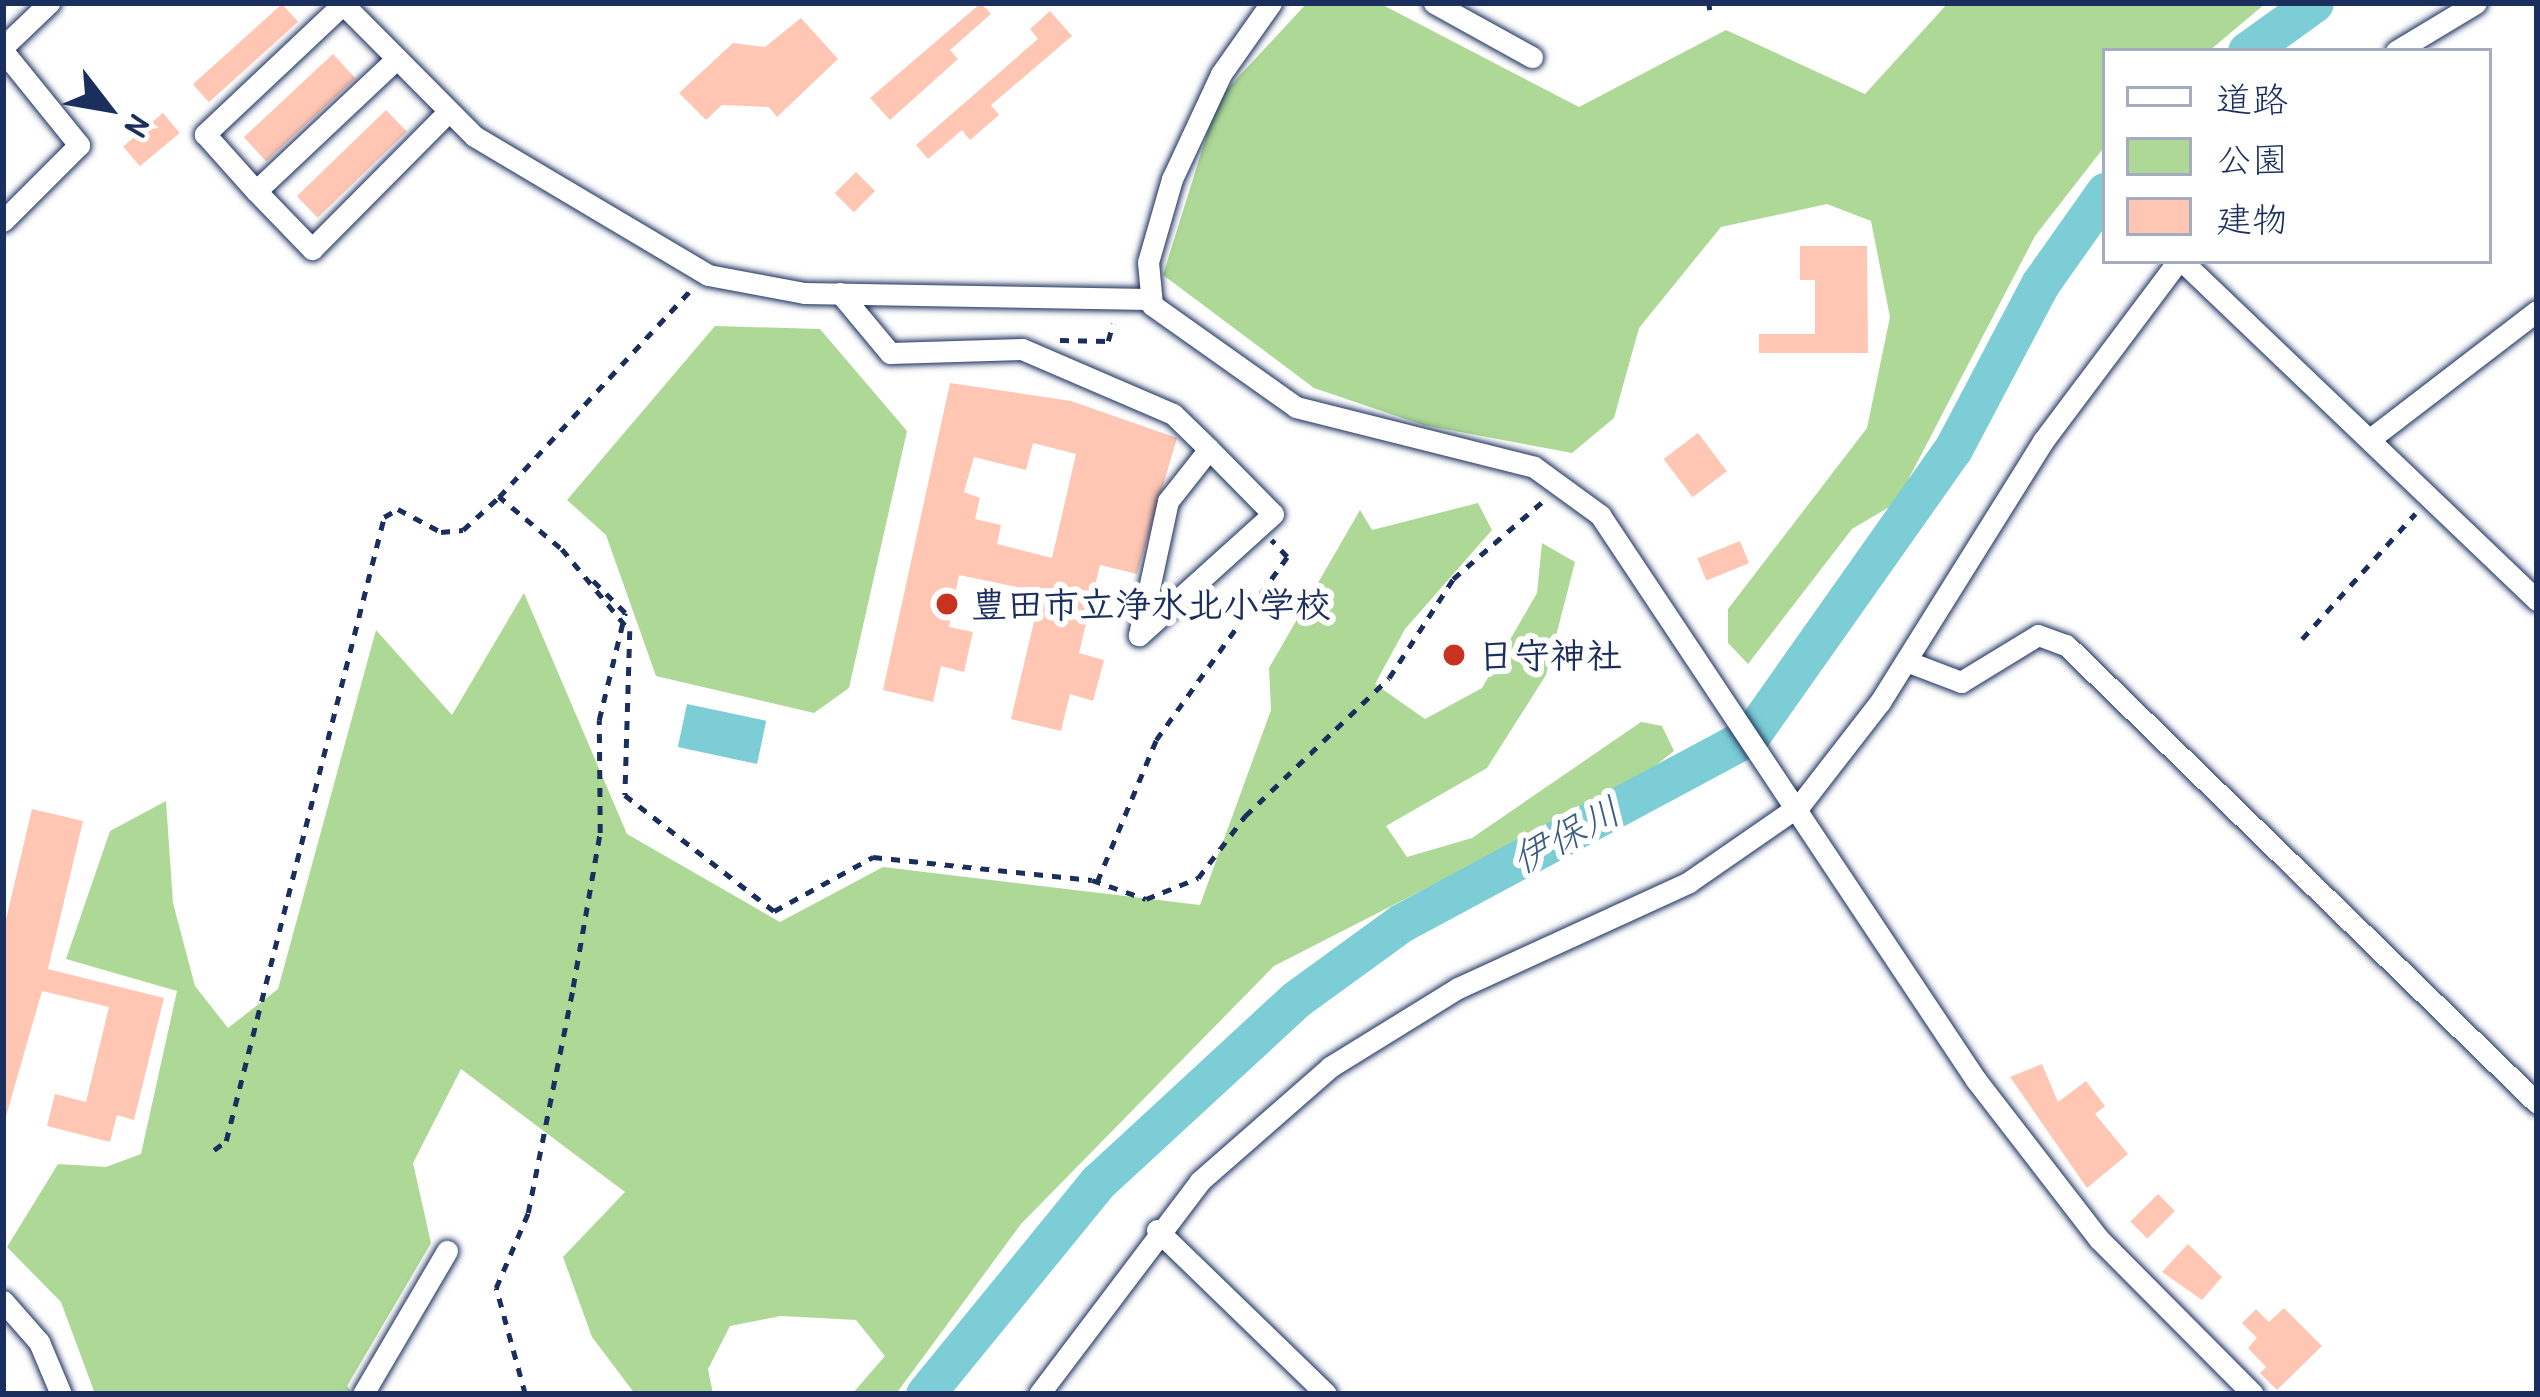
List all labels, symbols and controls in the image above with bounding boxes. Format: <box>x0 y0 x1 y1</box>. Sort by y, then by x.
north arrow <box>48 48 168 168</box>
legend <box>2102 48 2492 264</box>
text: 道路 <box>2216 74 2288 123</box>
text: N <box>115 108 162 145</box>
text: 公園 <box>2216 134 2288 183</box>
text: 建物 <box>2216 194 2288 243</box>
place label: 豊田市立浄水北小学校 <box>971 582 1331 626</box>
marker: 豊田市立浄水北小学校 <box>934 591 960 617</box>
place label: 日守神社 <box>1478 633 1622 677</box>
marker: 日守神社 <box>1441 642 1467 668</box>
water label: 伊保川 <box>1503 787 1629 883</box>

